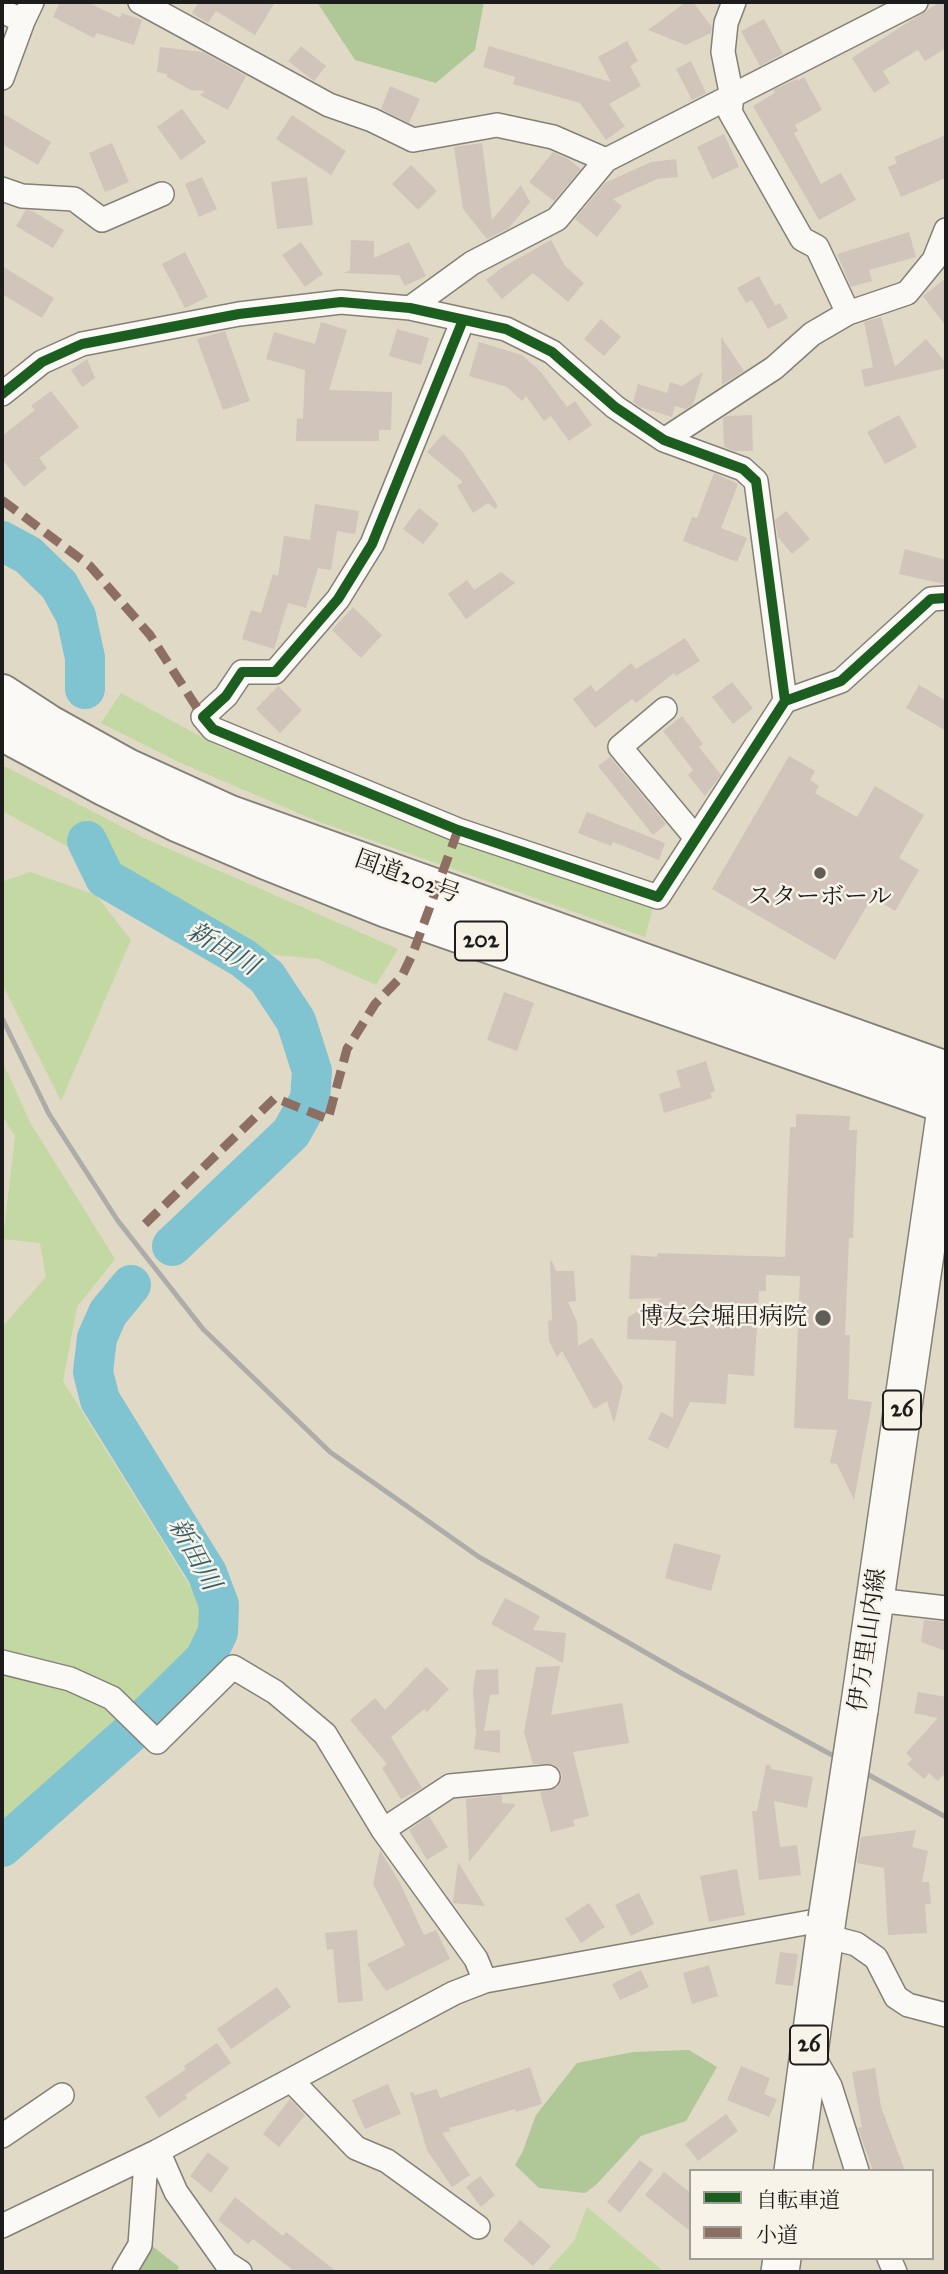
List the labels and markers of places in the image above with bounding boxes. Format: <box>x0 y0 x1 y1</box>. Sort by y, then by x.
marker: スターボール <box>812 865 828 881</box>
place label: スターボール <box>748 884 892 912</box>
place label: 博友会堀田病院 <box>639 1304 807 1332</box>
marker: 博友会堀田病院 <box>813 1308 833 1328</box>

